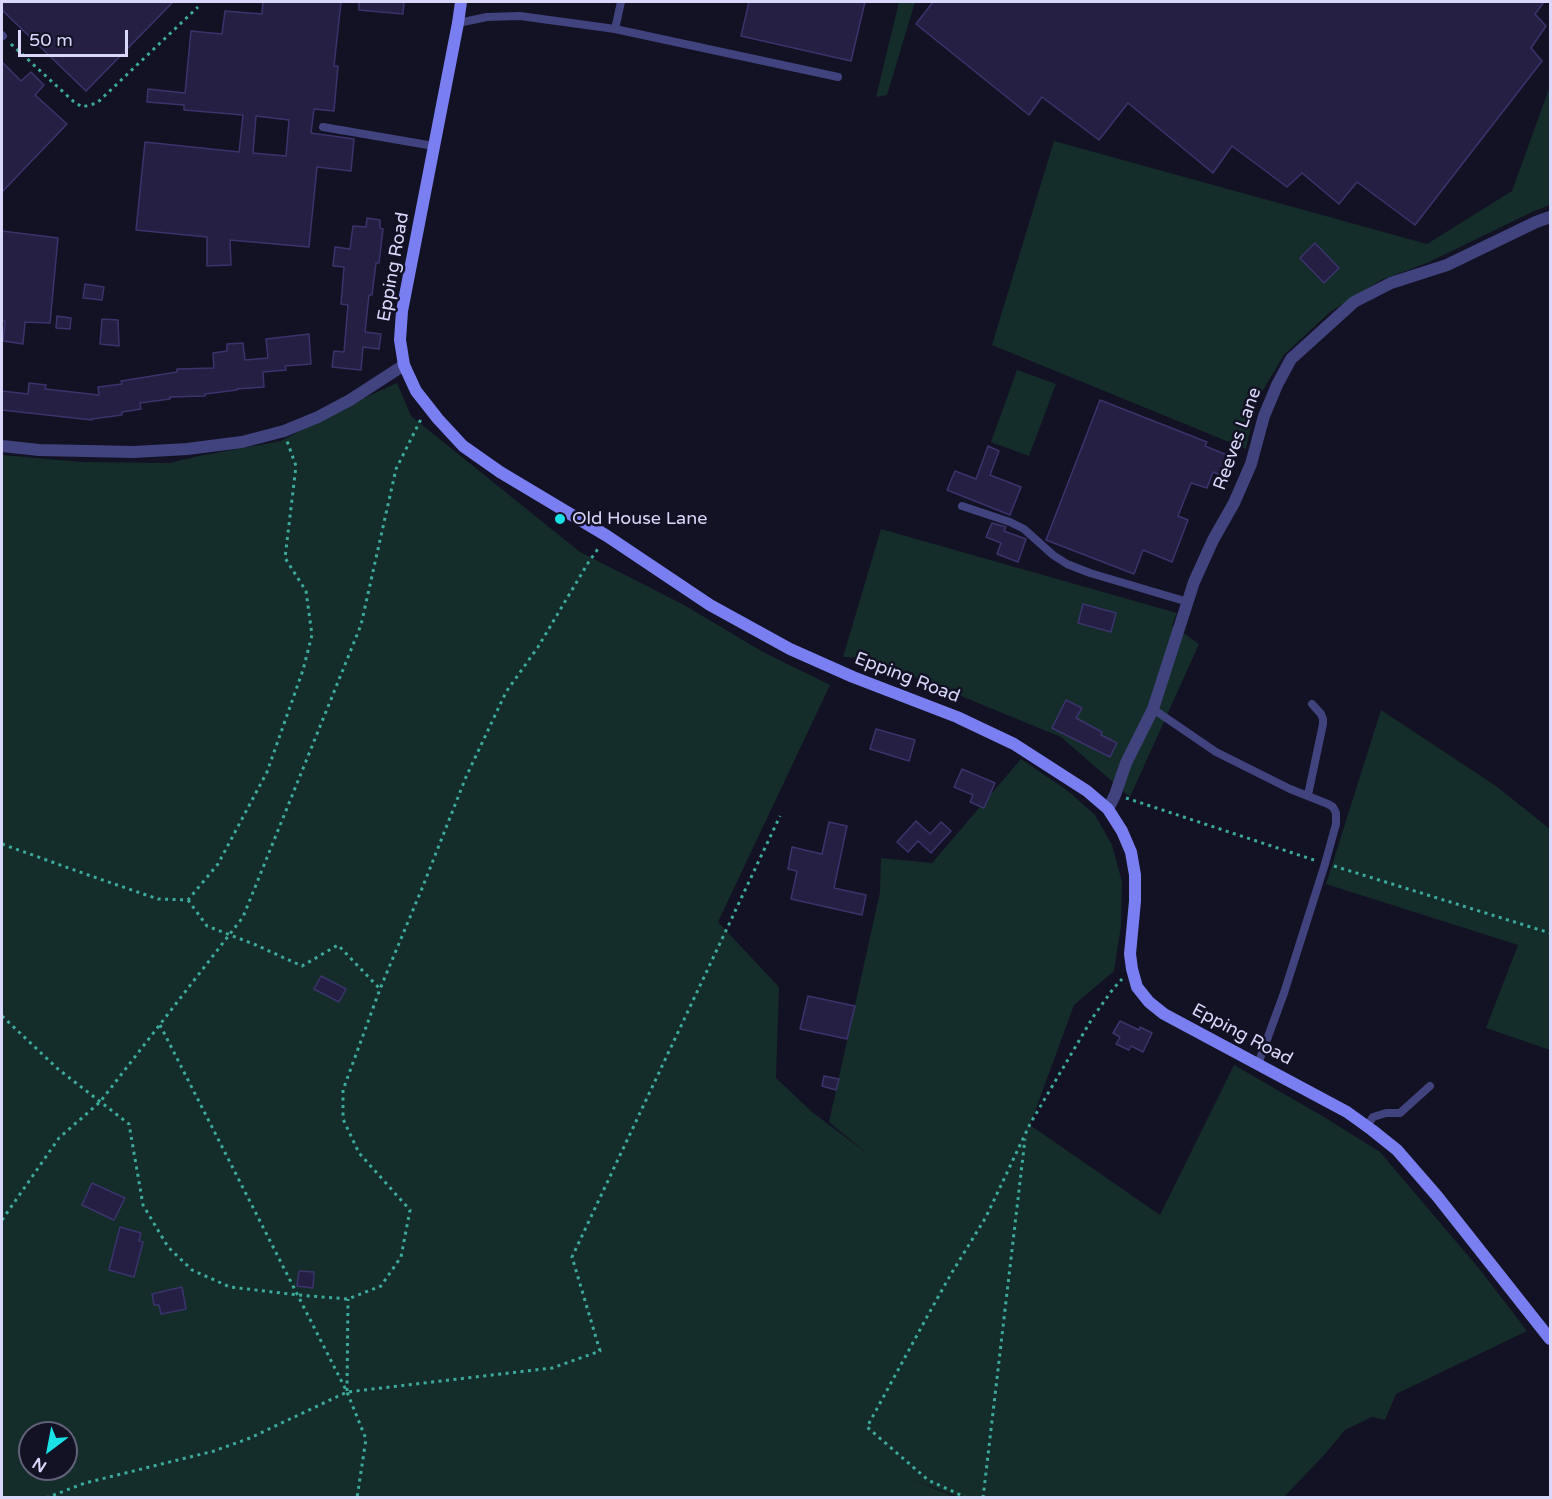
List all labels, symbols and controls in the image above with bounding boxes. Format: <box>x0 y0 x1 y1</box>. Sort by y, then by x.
scale bar <box>21 18 130 56</box>
text: 50 m <box>29 29 73 51</box>
street label: Epping Road <box>374 211 414 323</box>
street label: Reeves Lane <box>1209 385 1267 493</box>
place label: Old House Lane <box>572 508 707 530</box>
marker: Old House Lane <box>553 512 567 526</box>
street label: Epping Road <box>851 648 963 708</box>
street label: Epping Road <box>1188 999 1296 1071</box>
north arrow <box>18 1421 78 1481</box>
text: N <box>29 1453 50 1476</box>

